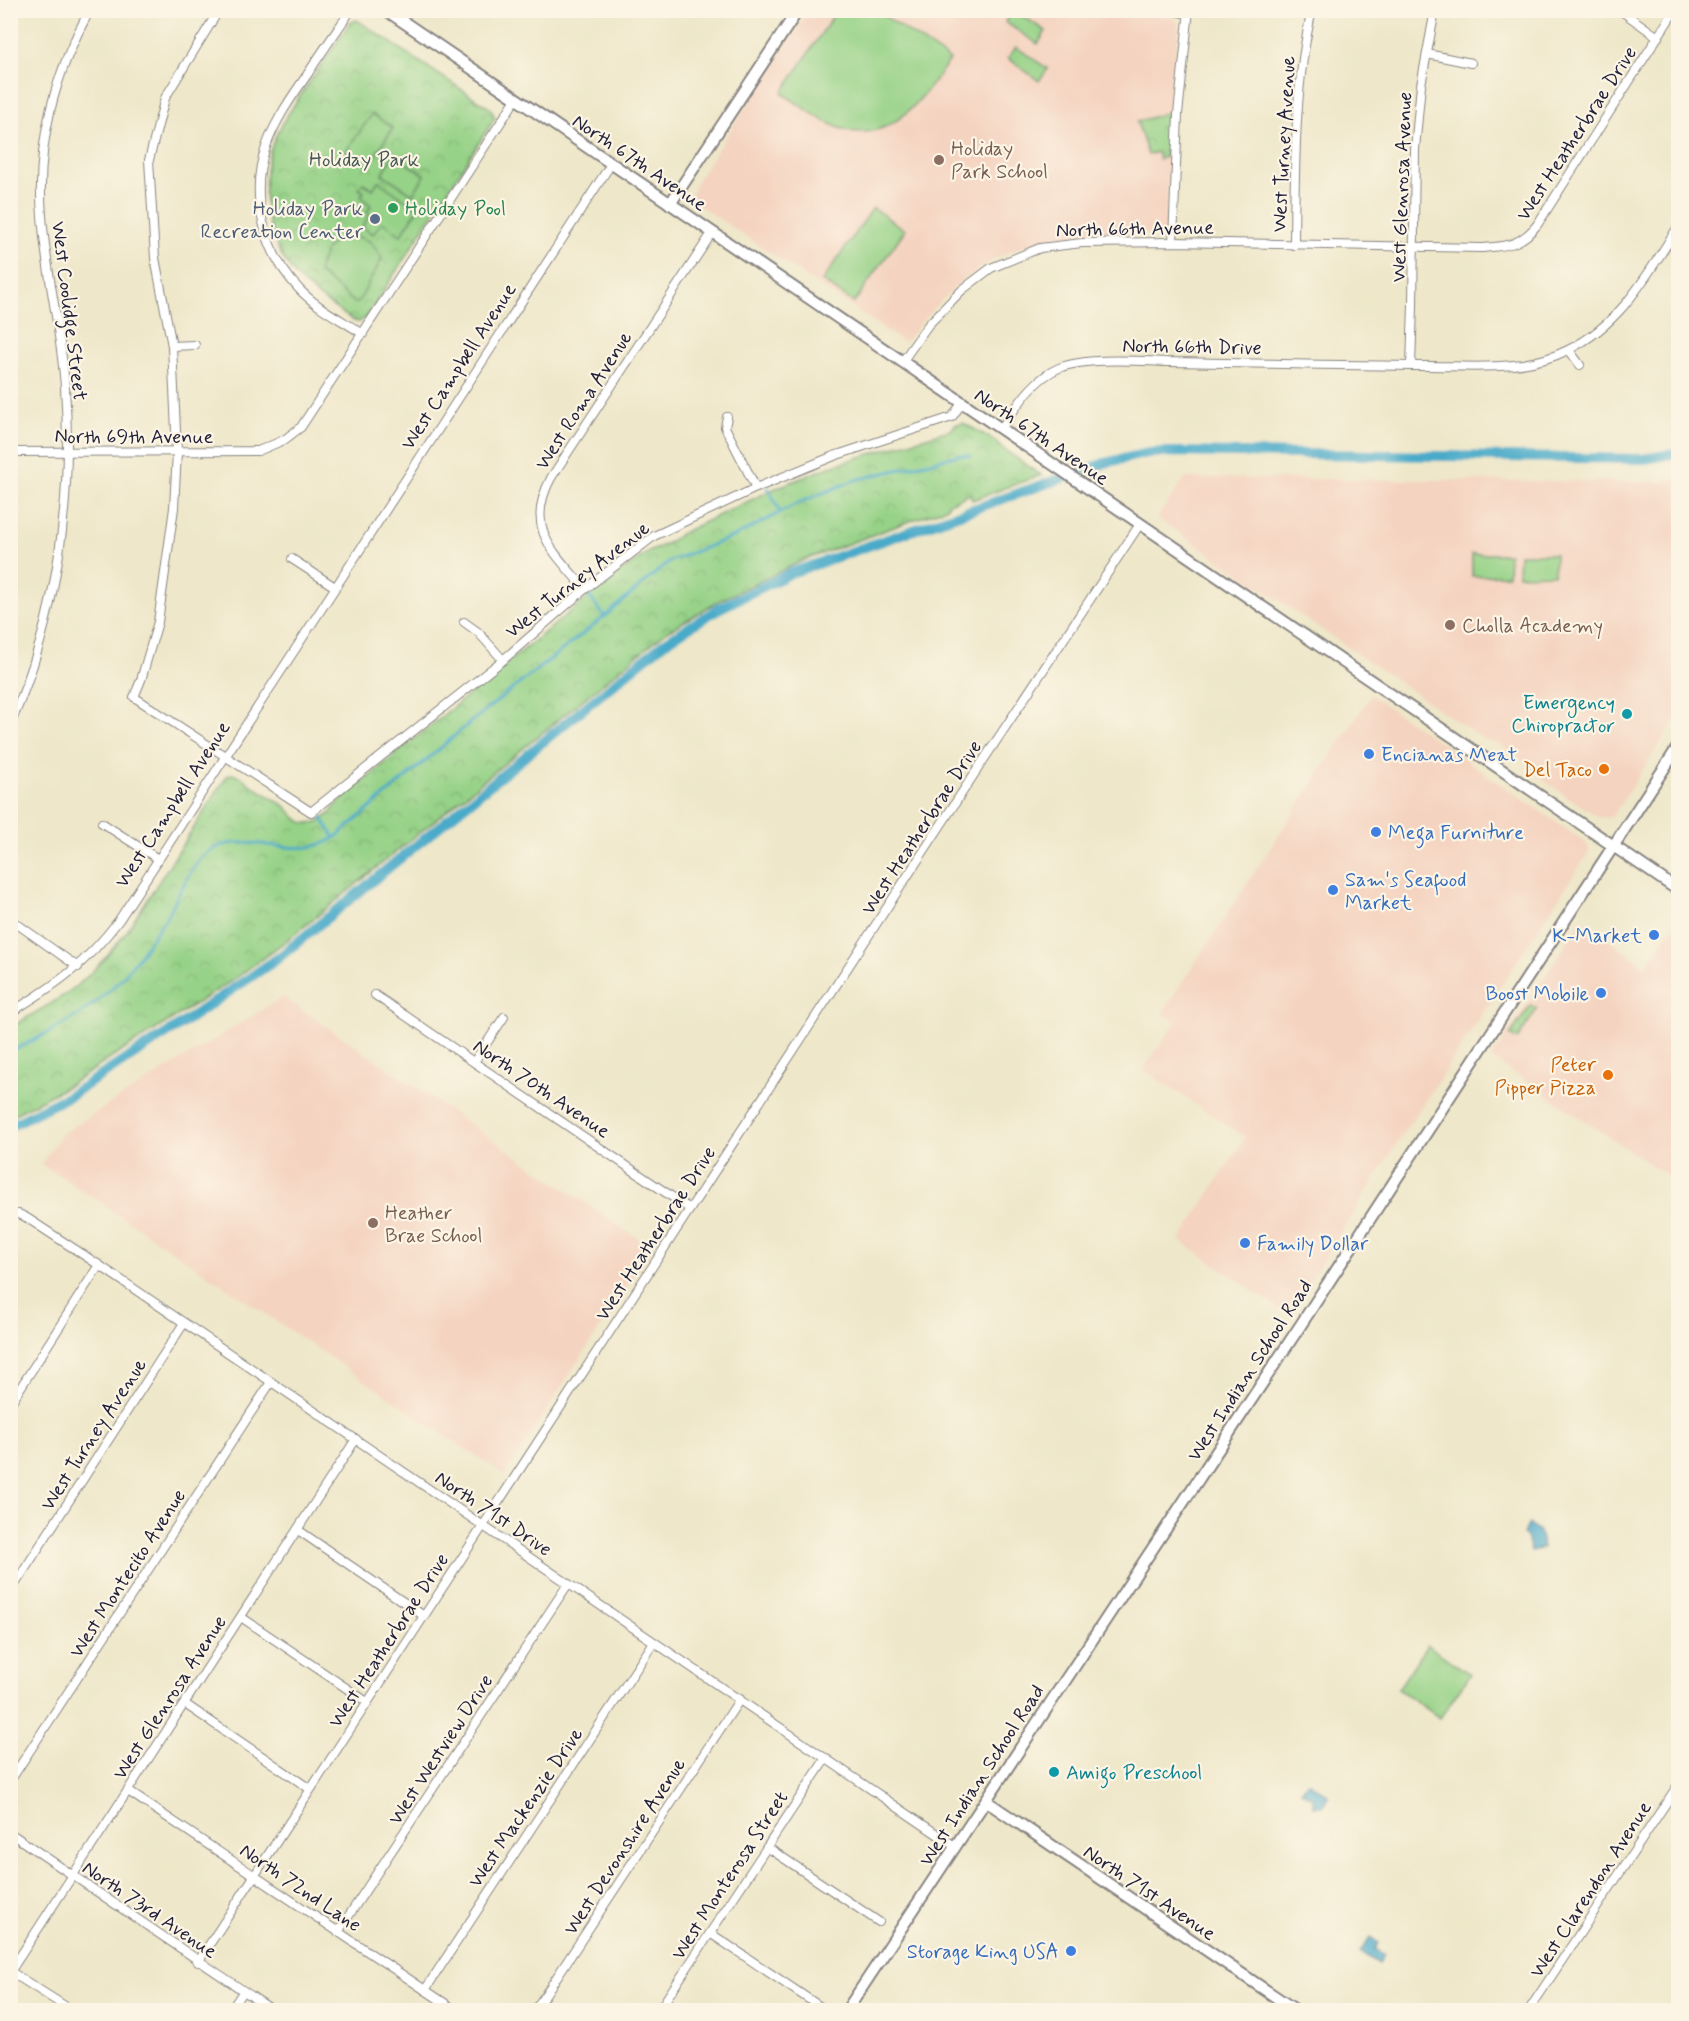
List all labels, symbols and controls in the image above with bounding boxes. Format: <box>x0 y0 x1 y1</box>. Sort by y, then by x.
street label: West Heatherbrae Drive <box>1511 41 1644 226</box>
street label: West Turney Avenue <box>1266 55 1303 233</box>
street label: West Glenrosa Avenue <box>1386 91 1419 283</box>
street label: North 67th Avenue <box>567 108 712 218</box>
place label: Holiday Park School <box>951 136 1048 186</box>
park label: Holiday Park <box>309 147 419 174</box>
marker: Holiday Park School <box>932 153 946 167</box>
place label: Holiday Park Recreation Center <box>201 196 364 246</box>
place label: Holiday Pool <box>405 196 506 223</box>
marker: Holiday Pool <box>386 201 400 215</box>
marker: Holiday Park Recreation Center <box>368 212 382 226</box>
street label: North 66th Avenue <box>1056 215 1214 244</box>
street label: West Coolidge Street <box>42 220 93 403</box>
street label: West Campbell Avenue <box>395 278 523 455</box>
street label: West Roma Avenue <box>529 326 639 475</box>
street label: North 66th Drive <box>1122 333 1262 362</box>
street label: North 67th Avenue <box>969 382 1114 492</box>
street label: North 69th Avenue <box>55 424 214 451</box>
street label: West Turney Avenue <box>500 515 656 645</box>
place label: Cholla Academy <box>1462 613 1603 640</box>
marker: Cholla Academy <box>1443 618 1457 632</box>
place label: Emergency Chiropractor <box>1511 690 1615 740</box>
marker: Emergency Chiropractor <box>1620 707 1634 721</box>
street label: West Campbell Avenue <box>109 716 237 893</box>
street label: West Heatherbrae Drive <box>856 735 989 920</box>
place label: Encianas Meat <box>1381 742 1517 769</box>
marker: Encianas Meat <box>1362 747 1376 761</box>
place label: Del Taco <box>1523 757 1592 784</box>
marker: Del Taco <box>1597 762 1611 776</box>
place label: Mega Furniture <box>1388 820 1524 849</box>
marker: Mega Furniture <box>1369 825 1383 839</box>
place label: Sam's Seafood Market <box>1345 867 1466 917</box>
marker: Sam's Seafood Market <box>1326 883 1340 897</box>
place label: K-Market <box>1552 923 1642 950</box>
marker: K-Market <box>1647 928 1661 942</box>
place label: Boost Mobile <box>1485 981 1589 1008</box>
marker: Boost Mobile <box>1594 986 1608 1000</box>
street label: North 70th Avenue <box>467 1033 615 1145</box>
place label: Peter Pipper Pizza <box>1495 1052 1597 1102</box>
marker: Peter Pipper Pizza <box>1601 1068 1615 1082</box>
street label: West Heatherbrae Drive <box>590 1141 723 1326</box>
place label: Heather Brae School <box>385 1200 482 1250</box>
marker: Heather Brae School <box>366 1216 380 1230</box>
place label: Family Dollar <box>1257 1231 1369 1258</box>
marker: Family Dollar <box>1238 1236 1252 1250</box>
street label: West Indian School Road <box>1181 1275 1319 1467</box>
street label: West Turney Avenue <box>35 1353 154 1516</box>
street label: North 71st Drive <box>429 1465 557 1563</box>
street label: West Montecito Avenue <box>64 1484 193 1663</box>
street label: West Heatherbrae Drive <box>323 1548 456 1733</box>
street label: West Glenrosa Avenue <box>107 1611 234 1785</box>
street label: West Westview Drive <box>382 1669 500 1830</box>
street label: West Indian School Road <box>913 1680 1051 1872</box>
street label: West Mackenzie Drive <box>463 1723 590 1893</box>
street label: West Devonshire Avenue <box>558 1753 693 1941</box>
place label: Amigo Preschool <box>1066 1760 1202 1789</box>
marker: Amigo Preschool <box>1047 1765 1061 1779</box>
street label: West Monterosa Street <box>665 1786 795 1965</box>
street label: West Clarendon Avenue <box>1524 1796 1659 1983</box>
street label: North 72nd Lane <box>234 1838 366 1939</box>
street label: North 71st Avenue <box>1078 1839 1221 1948</box>
street label: North 73rd Avenue <box>76 1855 222 1966</box>
place label: Storage King USA <box>907 1939 1059 1966</box>
marker: Storage King USA <box>1064 1944 1078 1958</box>

